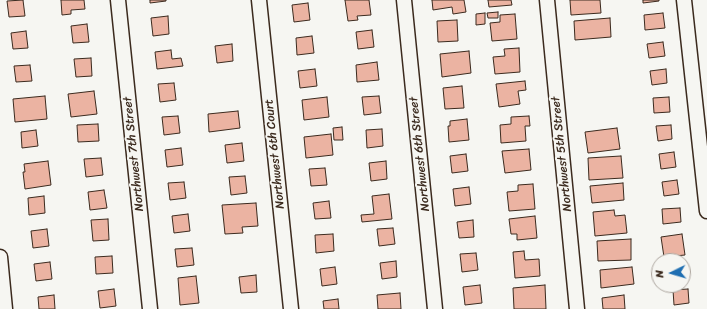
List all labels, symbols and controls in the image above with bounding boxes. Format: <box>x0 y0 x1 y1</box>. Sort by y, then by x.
street label: Northwest 7th Street <box>121 96 147 212</box>
street label: Northwest 6th Street <box>407 96 433 212</box>
street label: Northwest 5th Street <box>549 96 575 212</box>
street label: Northwest 6th Court <box>262 98 288 210</box>
north arrow <box>651 253 691 293</box>
text: N <box>650 269 669 279</box>

